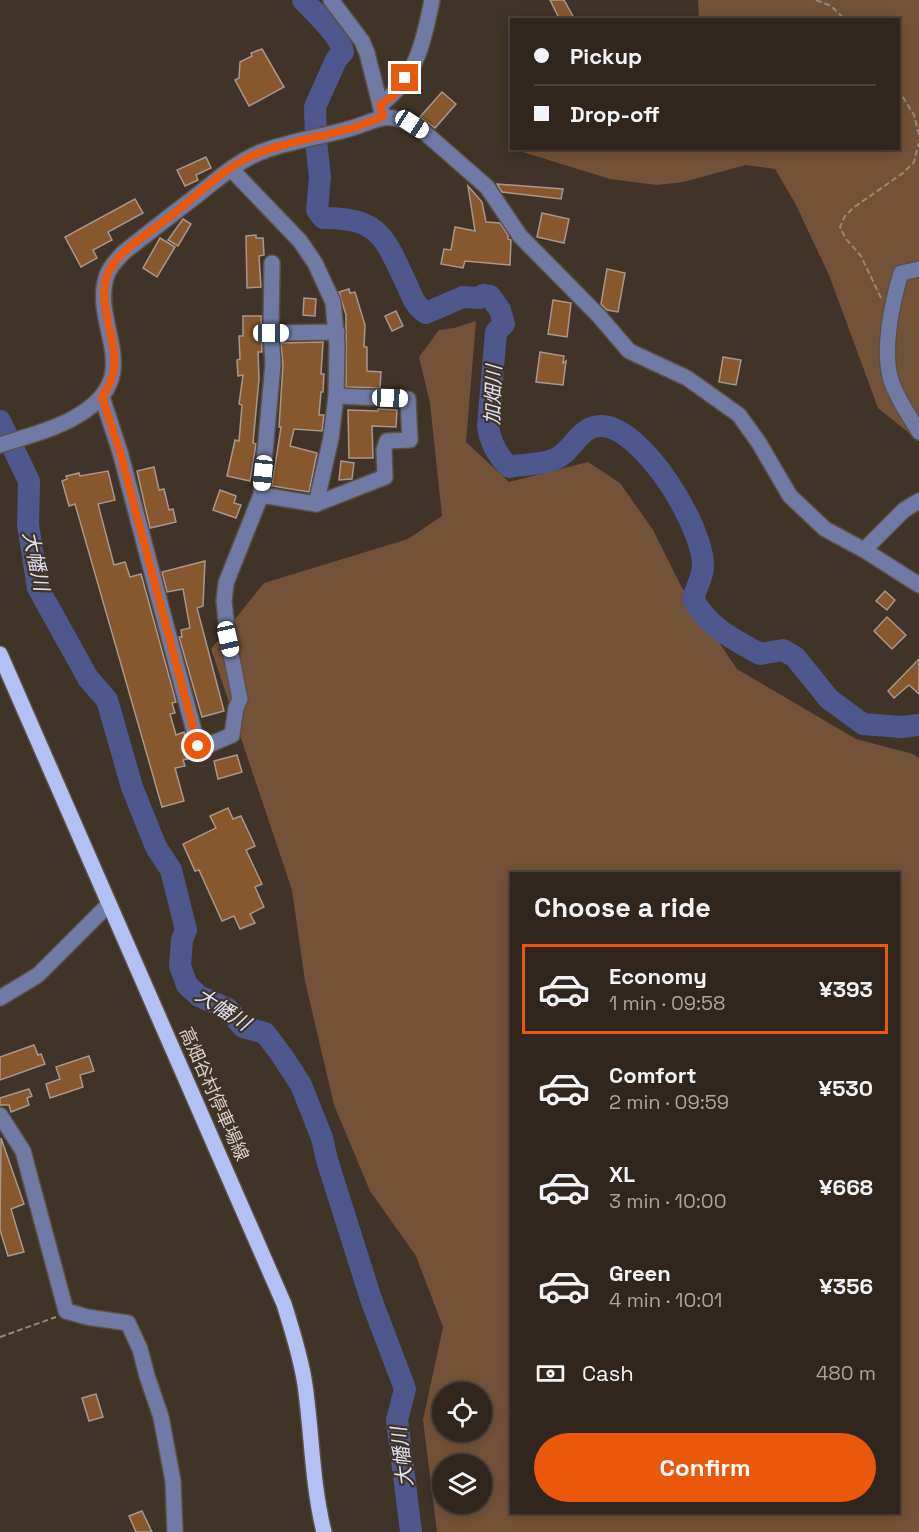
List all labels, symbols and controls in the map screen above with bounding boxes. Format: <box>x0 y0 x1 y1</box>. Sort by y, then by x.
text: Pickup <box>570 42 642 70</box>
route end <box>391 64 418 91</box>
text: Drop-off <box>570 100 660 128</box>
car <box>392 107 432 141</box>
car <box>253 324 289 342</box>
water label: 加畑川 <box>479 363 507 425</box>
car <box>372 388 408 408</box>
car <box>252 454 274 492</box>
water label: 大幡川 <box>17 529 55 595</box>
car <box>215 619 241 659</box>
route start <box>184 732 211 759</box>
text: Choose a ride <box>534 890 711 925</box>
icon: car <box>537 962 591 1016</box>
text: Economy <box>609 962 707 990</box>
text: ¥393 <box>819 975 873 1003</box>
water label: 大幡川 <box>191 982 257 1037</box>
text: 1 min · 09:58 <box>609 990 725 1016</box>
street label: 高畑谷村停車場線 <box>175 1023 254 1164</box>
icon: car <box>537 1061 591 1115</box>
text: Comfort <box>609 1061 697 1089</box>
text: ¥530 <box>819 1074 873 1102</box>
text: 2 min · 09:59 <box>609 1089 729 1115</box>
icon: car <box>537 1160 591 1214</box>
text: XL <box>609 1160 635 1188</box>
text: ¥668 <box>819 1173 873 1201</box>
text: 3 min · 10:00 <box>609 1188 726 1214</box>
icon: car <box>537 1259 591 1313</box>
text: Green <box>609 1259 671 1287</box>
text: ¥356 <box>819 1272 873 1300</box>
text: 4 min · 10:01 <box>609 1287 722 1313</box>
icon: cash <box>534 1357 567 1390</box>
text: Cash <box>582 1359 634 1387</box>
text: 480 m <box>816 1360 876 1386</box>
map controls <box>432 1382 492 1514</box>
button: locate <box>432 1382 492 1442</box>
water label: 大幡川 <box>385 1424 419 1488</box>
button: Confirm <box>534 1433 876 1502</box>
button: layers <box>432 1454 492 1514</box>

